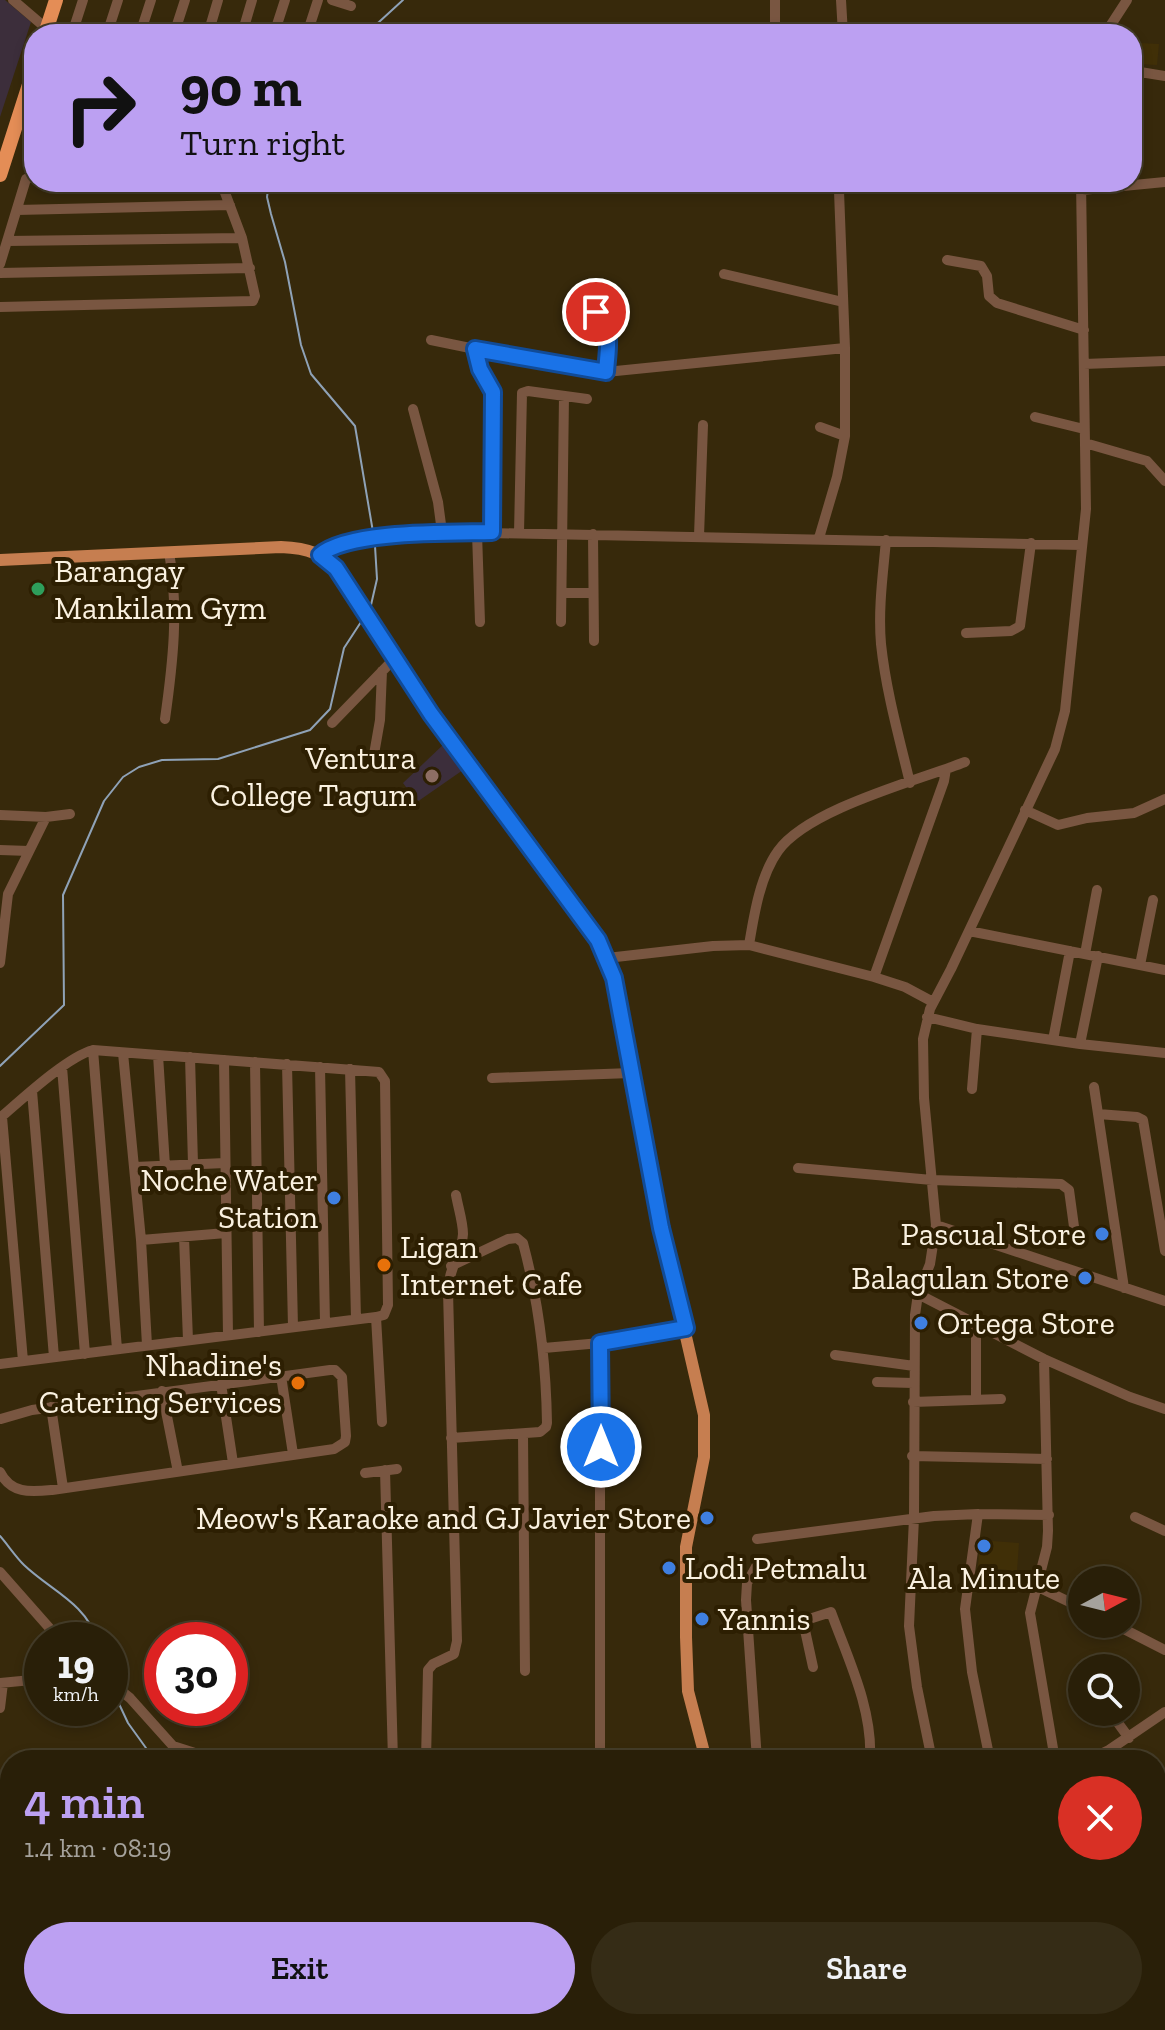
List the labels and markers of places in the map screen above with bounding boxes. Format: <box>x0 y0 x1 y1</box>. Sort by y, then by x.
pin <box>562 278 630 346</box>
place label: Barangay Mankilam Gym <box>54 552 267 627</box>
marker: Barangay Mankilam Gym <box>29 580 47 598</box>
place label: Ventura College Tagum <box>210 739 416 814</box>
marker: Ventura College Tagum <box>423 767 441 785</box>
place label: Noche Water Station <box>140 1161 319 1236</box>
marker: Noche Water Station <box>325 1189 343 1207</box>
place label: Pascual Store <box>901 1215 1086 1253</box>
marker: Pascual Store <box>1093 1225 1111 1243</box>
place label: Ligan Internet Cafe <box>400 1228 583 1303</box>
marker: Ligan Internet Cafe <box>375 1256 393 1274</box>
place label: Balagulan Store <box>851 1259 1069 1297</box>
marker: Balagulan Store <box>1076 1269 1094 1287</box>
place label: Ortega Store <box>937 1304 1115 1342</box>
marker: Ortega Store <box>912 1314 930 1332</box>
place label: Nhadine's Catering Services <box>39 1346 282 1421</box>
marker: Nhadine's Catering Services <box>289 1374 307 1392</box>
place label: Meow's Karaoke and GJ Javier Store <box>196 1499 691 1537</box>
marker: Meow's Karaoke and GJ Javier Store <box>698 1509 716 1527</box>
marker: Ala Minute <box>975 1537 993 1555</box>
place label: Lodi Petmalu <box>685 1549 867 1587</box>
marker: Lodi Petmalu <box>660 1559 678 1577</box>
place label: Ala Minute <box>908 1559 1060 1597</box>
place label: Yannis <box>717 1600 810 1638</box>
marker: Yannis <box>693 1610 711 1628</box>

